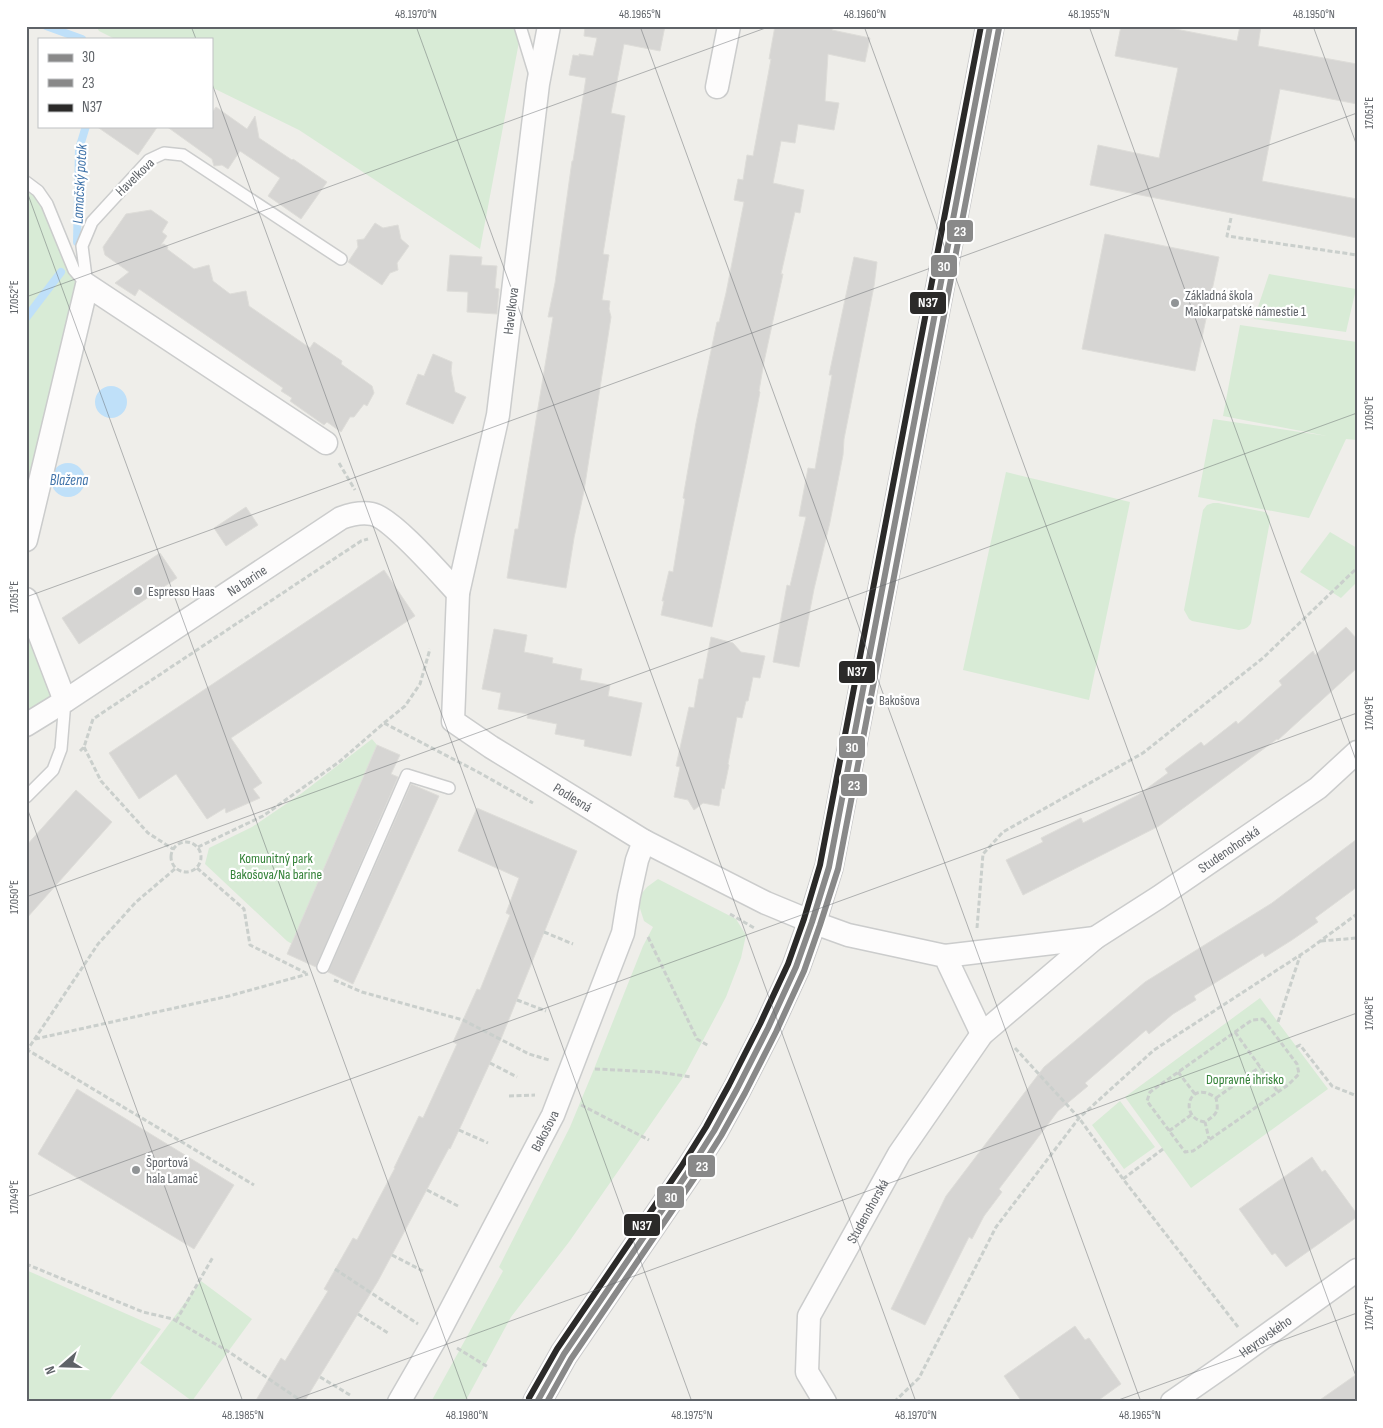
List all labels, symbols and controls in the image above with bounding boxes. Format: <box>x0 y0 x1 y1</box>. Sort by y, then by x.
text: 48.1970°N <box>395 7 437 22</box>
text: 48.1965°N <box>619 7 661 22</box>
text: 48.1960°N <box>844 7 886 22</box>
text: 48.1955°N <box>1068 7 1110 22</box>
text: 48.1950°N <box>1293 7 1335 22</box>
legend <box>38 38 212 128</box>
text: 30 <box>82 48 95 67</box>
text: 23 <box>82 74 95 93</box>
text: 17.051°E <box>1362 97 1377 129</box>
text: N37 <box>82 98 102 117</box>
water label: Lamačský potok <box>68 143 92 224</box>
street label: Havelkova <box>112 154 158 200</box>
line badge: 23 <box>946 219 974 243</box>
text: 23 <box>954 223 966 240</box>
line badge: 30 <box>930 254 958 278</box>
text: 30 <box>938 258 951 275</box>
text: 17.052°E <box>7 280 22 314</box>
street label: Havelkova <box>500 286 522 336</box>
place label: Základná škola Malokarpatské námestie 1 <box>1185 287 1306 320</box>
line badge: N37 <box>909 291 947 315</box>
text: N37 <box>918 294 939 311</box>
marker: Základná škola Malokarpatské námestie 1 <box>1169 297 1181 309</box>
text: 17.050°E <box>1362 396 1377 430</box>
water label: Blažena <box>50 471 88 490</box>
street label: Na barine <box>224 561 270 600</box>
text: 17.051°E <box>7 581 22 613</box>
place label: Espresso Haas <box>148 583 215 600</box>
marker: Espresso Haas <box>132 585 144 597</box>
line badge: N37 <box>838 660 876 684</box>
text: N37 <box>847 663 868 680</box>
place label: Bakošova <box>879 693 920 709</box>
marker: Bakošova <box>865 696 875 706</box>
text: 17.049°E <box>1362 696 1377 730</box>
line badge: 30 <box>838 735 866 759</box>
text: 30 <box>846 739 859 756</box>
line badge: 23 <box>840 773 868 797</box>
text: 23 <box>848 777 860 794</box>
street label: Podlesná <box>550 779 595 816</box>
street label: Studenohorská <box>1195 822 1263 876</box>
park label: Komunitný park Bakošova/Na barine <box>230 850 322 883</box>
text: 17.050°E <box>7 880 22 914</box>
text: 17.048°E <box>1362 996 1377 1030</box>
park label: Dopravné ihrisko <box>1206 1071 1284 1088</box>
street label: Bakošova <box>527 1108 562 1154</box>
place label: Športová hala Lamač <box>146 1154 198 1187</box>
line badge: 23 <box>687 1154 716 1178</box>
text: 23 <box>696 1158 708 1175</box>
marker: Športová hala Lamač <box>130 1164 142 1176</box>
street label: Studenohorská <box>843 1176 892 1246</box>
text: 17.049°E <box>7 1180 22 1214</box>
line badge: 30 <box>656 1185 685 1209</box>
text: 30 <box>665 1189 678 1206</box>
line badge: N37 <box>623 1213 661 1237</box>
text: N37 <box>632 1217 653 1234</box>
text: 17.047°E <box>1362 1296 1377 1330</box>
street label: Heyrovského <box>1236 1312 1295 1361</box>
north arrow <box>38 1340 88 1390</box>
text: N <box>41 1364 60 1377</box>
text: 48.1985°N <box>222 1408 264 1423</box>
text: 48.1980°N <box>446 1408 488 1423</box>
text: 48.1975°N <box>671 1408 713 1423</box>
text: 48.1970°N <box>895 1408 937 1423</box>
text: 48.1965°N <box>1119 1408 1161 1423</box>

